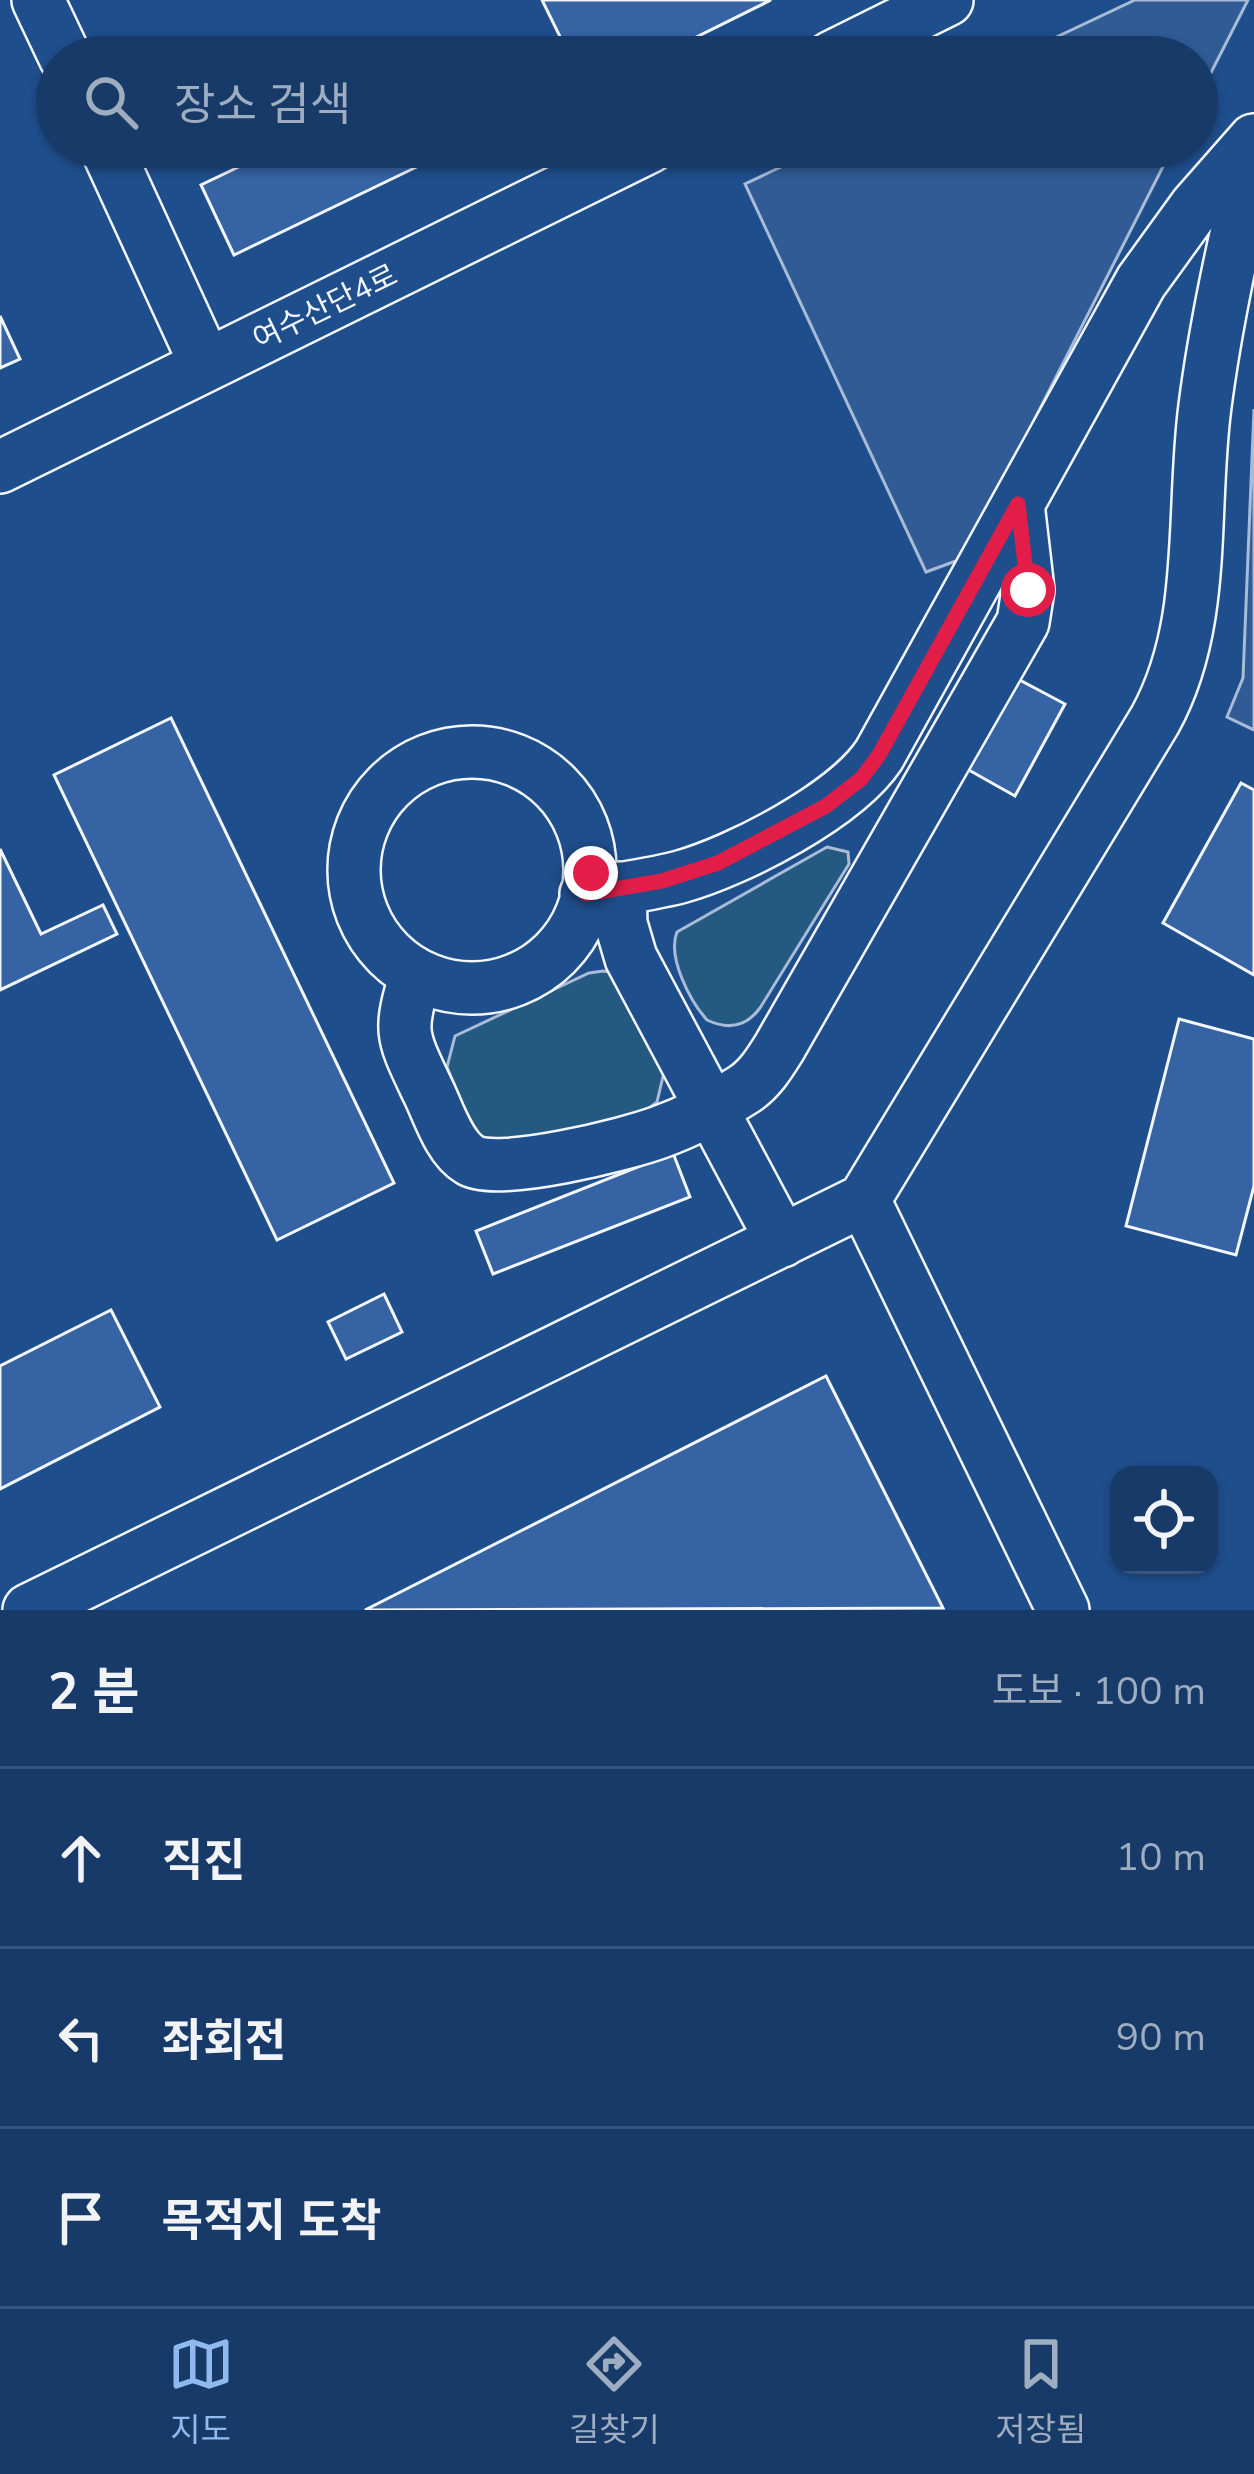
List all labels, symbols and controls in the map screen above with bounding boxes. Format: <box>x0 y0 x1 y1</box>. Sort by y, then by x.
search box <box>36 36 1218 168</box>
icon: search <box>78 69 144 135</box>
text: 장소 검색 <box>174 75 351 136</box>
street label: 여수산단4로 <box>246 255 404 360</box>
route start <box>1001 563 1055 617</box>
route end <box>564 846 618 900</box>
map controls <box>1110 1466 1218 1574</box>
button: locate <box>1110 1466 1218 1574</box>
text: 2 분 <box>48 1657 139 1727</box>
text: 도보 · 100 m <box>992 1665 1206 1718</box>
icon: ahead <box>48 1825 114 1891</box>
text: 직진 <box>162 1831 245 1892</box>
text: 10 m <box>1116 1831 1206 1884</box>
icon: left <box>48 2005 114 2071</box>
text: 좌회전 <box>162 2011 286 2072</box>
text: 90 m <box>1116 2011 1206 2064</box>
icon: arrive <box>48 2185 114 2251</box>
text: 목적지 도착 <box>162 2191 381 2252</box>
tab: 지도 <box>168 2331 234 2453</box>
tab: 길찾기 <box>569 2331 660 2453</box>
tab: 저장됨 <box>995 2331 1086 2453</box>

